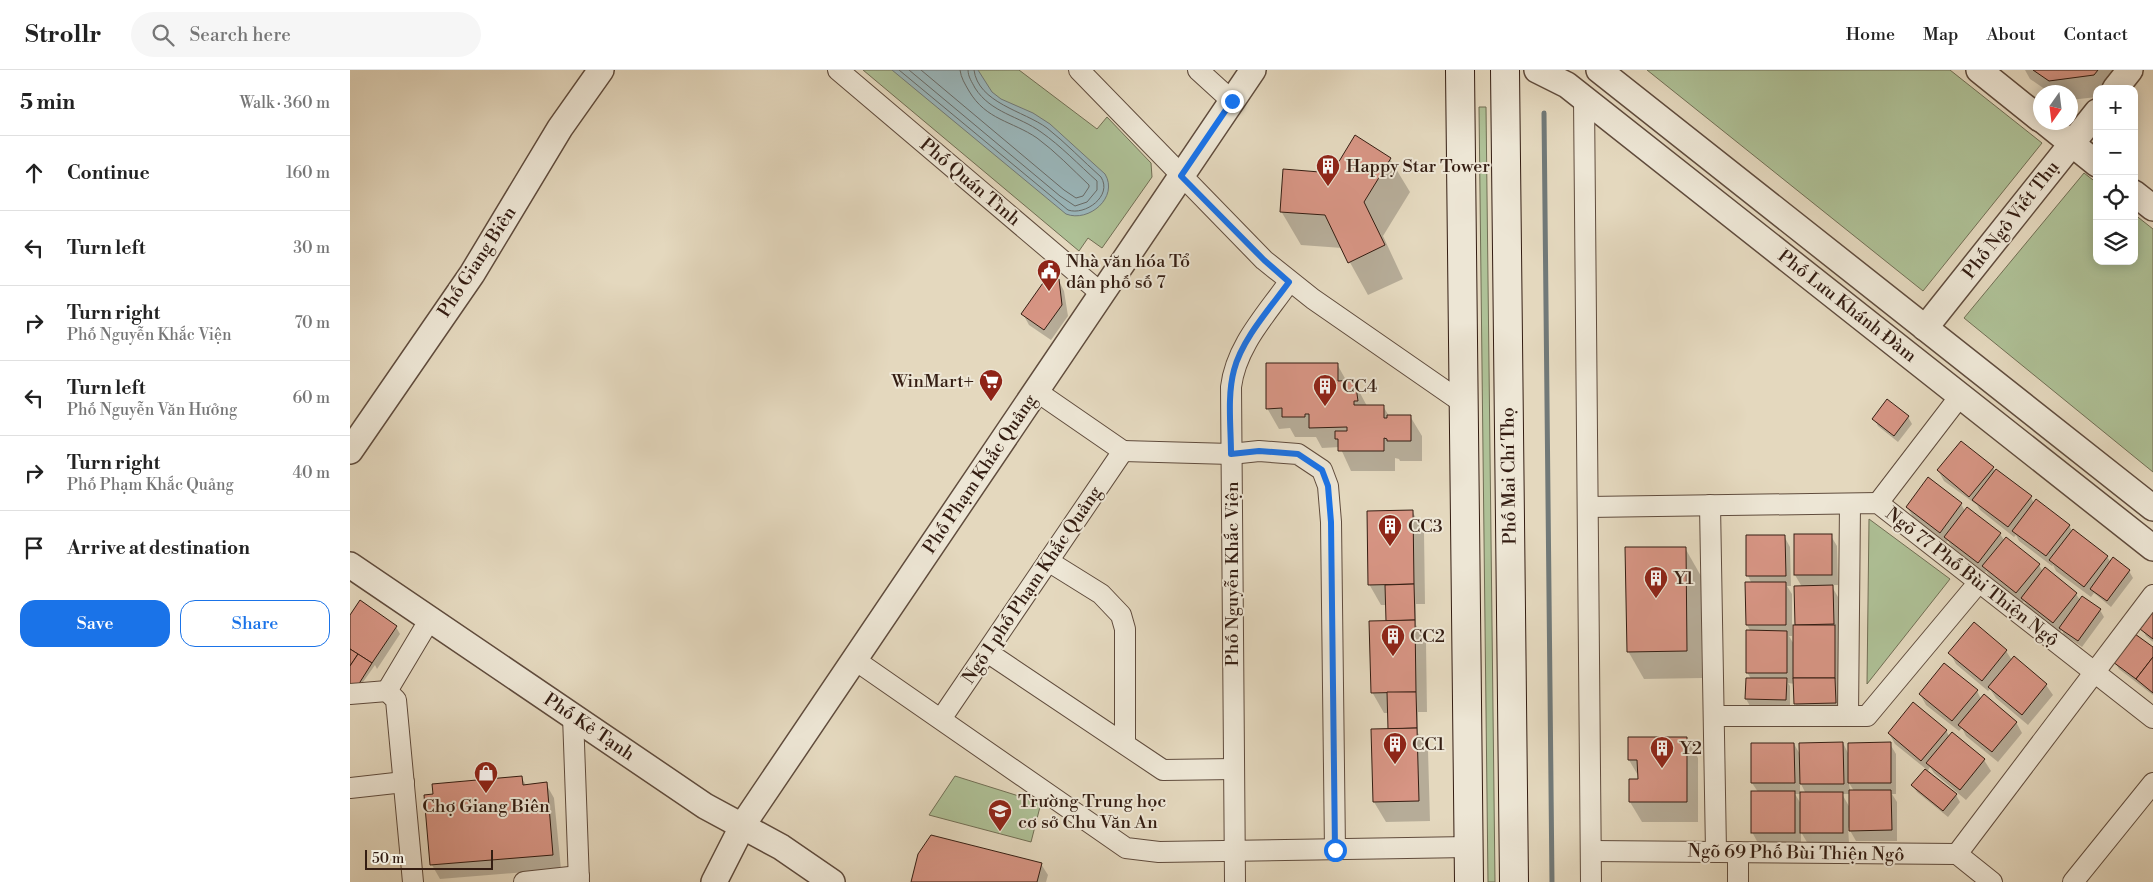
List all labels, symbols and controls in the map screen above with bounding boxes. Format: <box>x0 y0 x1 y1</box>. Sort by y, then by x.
search box <box>131 12 481 57</box>
text: Strollr <box>25 20 101 50</box>
icon: search <box>149 21 177 49</box>
text: Search here <box>189 23 291 47</box>
text: Home <box>1846 23 1895 46</box>
text: Map <box>1923 23 1959 46</box>
text: About <box>1987 23 2036 46</box>
text: Contact <box>2064 23 2128 46</box>
north arrow <box>2033 85 2078 130</box>
map controls <box>2093 85 2138 265</box>
button: + <box>2093 85 2138 130</box>
text: 5 min <box>20 90 75 116</box>
route end <box>1221 90 1244 113</box>
text: Walk · 360 m <box>240 93 330 113</box>
button: − <box>2093 130 2138 175</box>
street label: Phố Quán Tình <box>915 133 1025 231</box>
building icon: Happy Star Tower <box>1315 153 1341 187</box>
place label: Happy Star Tower <box>1346 155 1490 178</box>
street label: Phố Ngô Viết Thụ <box>1958 156 2065 284</box>
icon: ahead <box>20 159 48 187</box>
text: Continue <box>67 161 150 185</box>
text: 160 m <box>286 163 330 183</box>
button: locate <box>2093 175 2138 220</box>
street label: Phố Giang Biên <box>433 202 521 322</box>
button: layers <box>2093 220 2138 265</box>
icon: left <box>20 234 48 262</box>
text: Turn left <box>67 236 146 260</box>
text: 30 m <box>293 238 330 258</box>
street label: Phố Lưu Khánh Đàm <box>1773 245 1921 368</box>
place label: Nhà văn hóa Tổ dân phố số 7 <box>1066 250 1190 294</box>
public building icon: Nhà văn hóa Tổ dân phố số 7 <box>1036 258 1062 292</box>
text: Turn right <box>67 301 160 325</box>
icon: right <box>20 309 48 337</box>
text: 70 m <box>294 313 330 333</box>
text: Phố Nguyễn Khắc Viện <box>67 325 232 345</box>
supermarket icon: WinMart+ <box>978 368 1004 402</box>
place label: WinMart+ <box>891 370 974 393</box>
building icon: CC4 <box>1312 373 1338 407</box>
place label: CC4 <box>1342 375 1378 398</box>
text: Turn left <box>67 376 146 400</box>
icon: left <box>20 384 48 412</box>
text: 60 m <box>292 388 330 408</box>
street label: Phố Phạm Khắc Quảng <box>918 389 1042 558</box>
text: Phố Nguyễn Văn Hưởng <box>67 400 237 420</box>
street label: Phố Mai Chí Thọ <box>1496 407 1522 545</box>
text: Turn right <box>67 451 160 475</box>
icon: right <box>20 459 48 487</box>
text: 40 m <box>293 463 330 483</box>
text: Phố Phạm Khắc Quảng <box>67 475 234 495</box>
street label: Ngõ 1 phố Phạm Khắc Quảng <box>957 481 1107 688</box>
street label: Phố Nguyễn Khắc Viện <box>1221 481 1244 667</box>
street label: Ngõ 77 Phố Bùi Thiện Ngộ <box>1881 502 2063 652</box>
building icon: CC3 <box>1377 513 1403 547</box>
place label: CC3 <box>1408 515 1443 538</box>
icon: arrive <box>20 534 48 562</box>
text: Arrive at destination <box>67 536 250 560</box>
building icon: Y1 <box>1643 565 1669 599</box>
place label: Y1 <box>1673 567 1694 590</box>
button: Save <box>20 600 170 647</box>
button: Share <box>180 600 330 647</box>
building icon: CC2 <box>1380 623 1406 657</box>
place label: CC2 <box>1410 625 1445 648</box>
street label: Phố Kẻ Tạnh <box>539 688 639 766</box>
building icon: CC1 <box>1382 731 1408 765</box>
place label: CC1 <box>1412 733 1445 756</box>
building icon: Y2 <box>1649 735 1675 769</box>
place label: Y2 <box>1679 737 1702 760</box>
shop icon: Chợ Giang Biên <box>473 760 499 794</box>
place label: Trường Trung học cơ sở Chu Văn An <box>1018 790 1166 834</box>
place label: Chợ Giang Biên <box>422 795 550 818</box>
school or university icon: Trường Trung học cơ sở Chu Văn An <box>987 798 1013 832</box>
route start <box>1324 839 1347 862</box>
street label: Ngõ 69 Phố Bùi Thiện Ngô <box>1687 840 1905 866</box>
scale bar <box>365 847 492 870</box>
text: 50 m <box>372 850 404 868</box>

